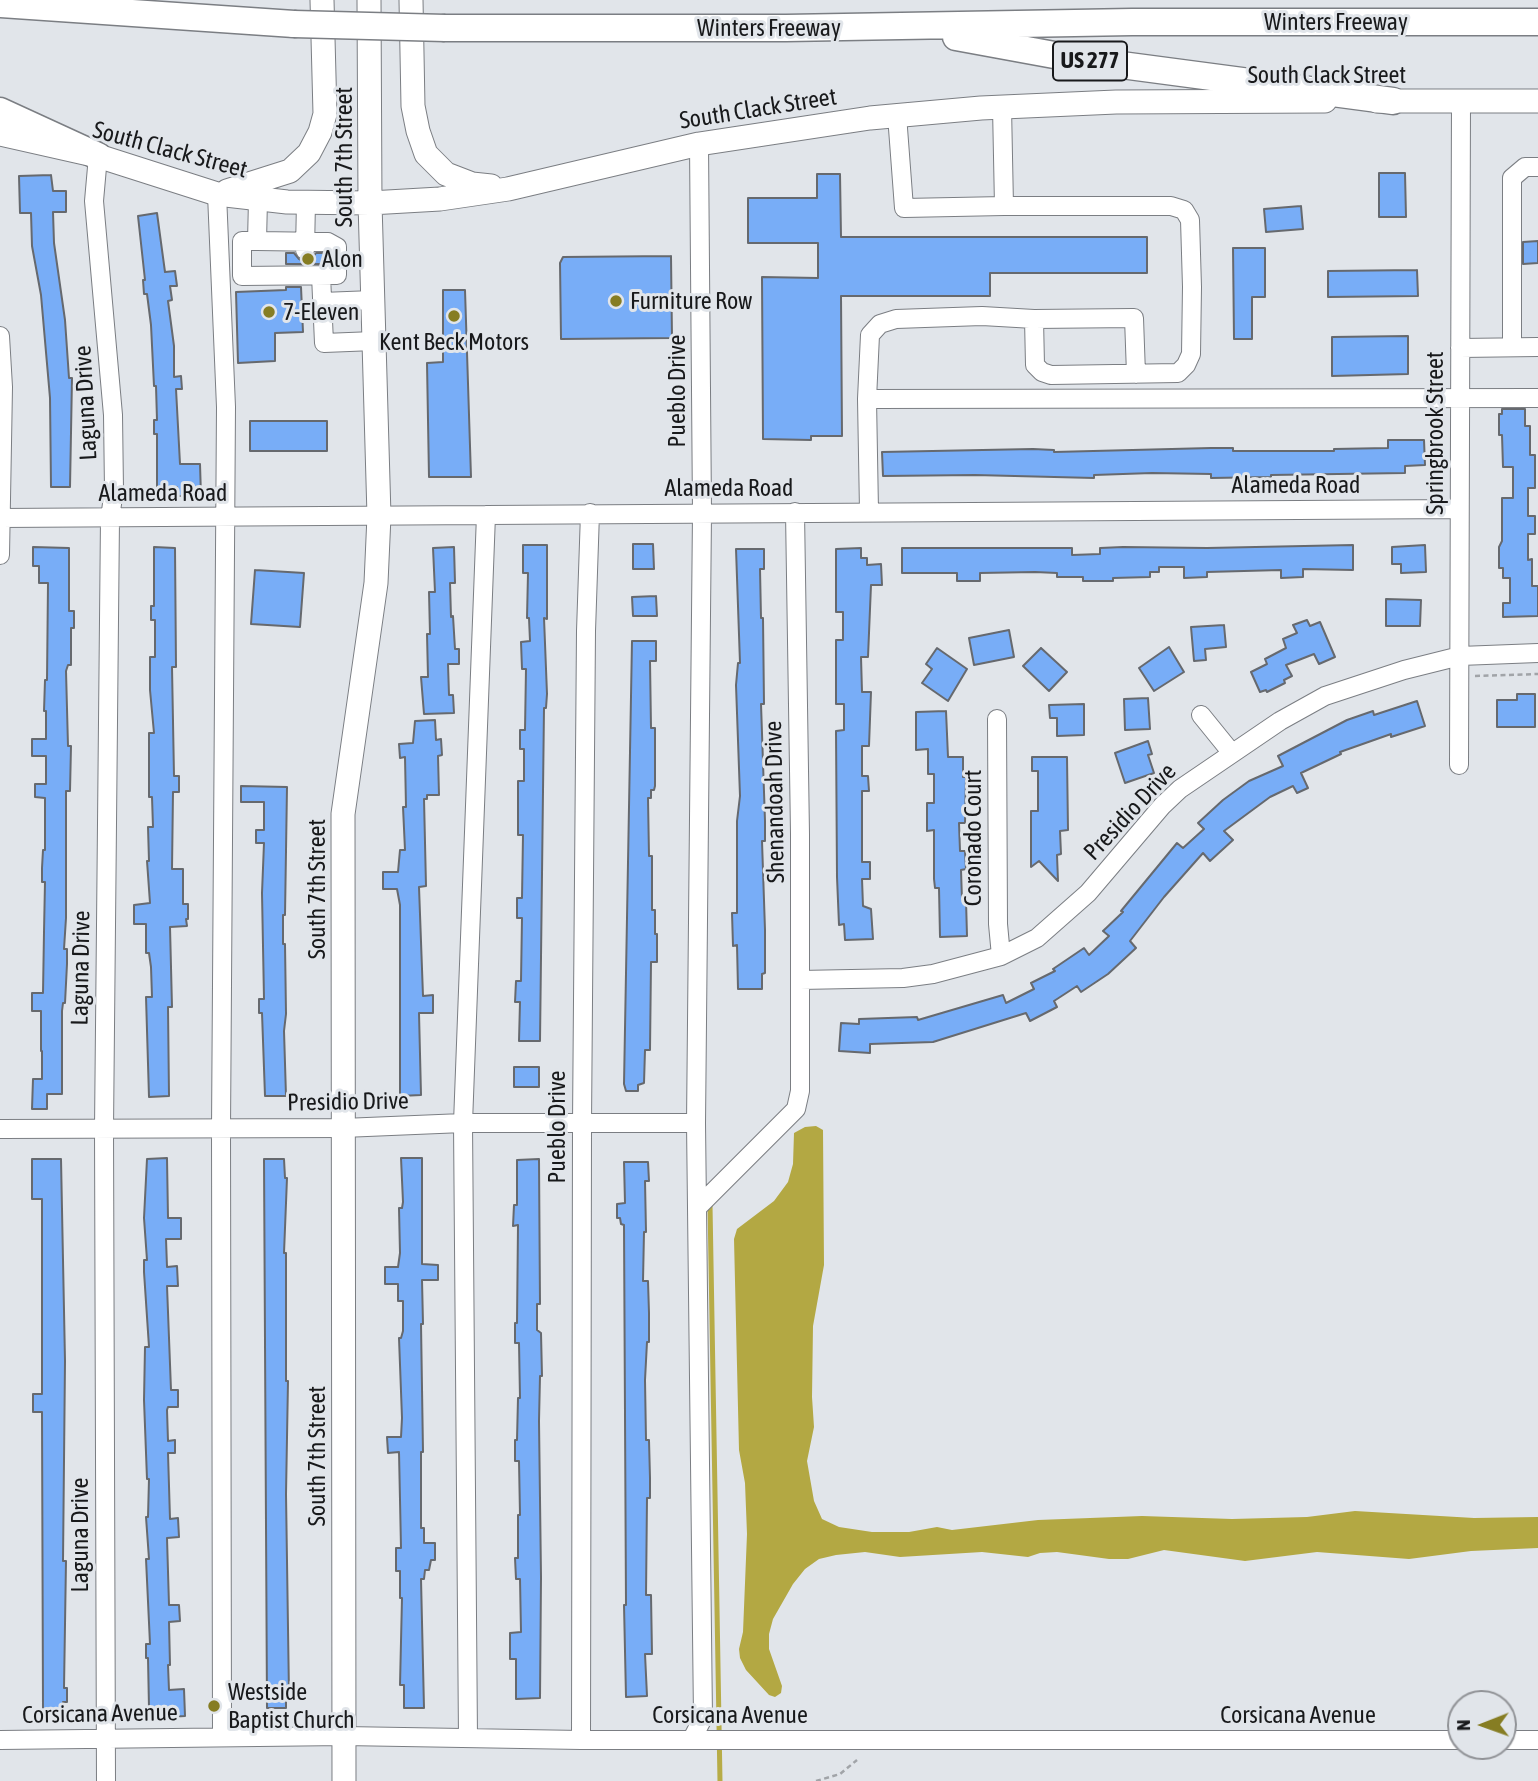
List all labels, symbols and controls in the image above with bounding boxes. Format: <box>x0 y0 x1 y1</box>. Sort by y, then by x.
street label: Winters Freeway <box>1264 8 1408 36</box>
street label: Winters Freeway <box>697 14 841 42</box>
road number: US 277 <box>1053 41 1127 80</box>
street label: South Clack Street <box>1248 61 1406 89</box>
street label: South Clack Street <box>677 82 839 136</box>
street label: South 7th Street <box>330 87 358 227</box>
street label: South Clack Street <box>90 116 250 184</box>
place label: Alon <box>322 245 363 273</box>
marker: Alon <box>300 251 316 267</box>
place label: Furniture Row <box>630 287 752 315</box>
marker: Furniture Row <box>608 293 624 309</box>
place label: 7-Eleven <box>283 298 359 326</box>
marker: 7-Eleven <box>261 304 277 320</box>
marker: Kent Beck Motors <box>446 308 462 324</box>
place label: Kent Beck Motors <box>379 328 529 356</box>
street label: Pueblo Drive <box>663 335 691 447</box>
street label: Laguna Drive <box>69 345 103 461</box>
street label: Springbrook Street <box>1421 351 1449 515</box>
street label: Alameda Road <box>1232 471 1360 499</box>
street label: Alameda Road <box>665 474 793 502</box>
street label: Alameda Road <box>99 479 227 507</box>
street label: Shenandoah Drive <box>759 721 791 883</box>
street label: Presidio Drive <box>1078 758 1182 866</box>
street label: Coronado Court <box>959 770 987 906</box>
street label: South 7th Street <box>303 819 331 959</box>
street label: Laguna Drive <box>66 910 96 1026</box>
street label: Pueblo Drive <box>543 1071 571 1183</box>
street label: Presidio Drive <box>287 1087 409 1117</box>
street label: South 7th Street <box>303 1386 331 1526</box>
street label: Laguna Drive <box>66 1477 94 1593</box>
place label: Westside Baptist Church <box>228 1678 355 1734</box>
north arrow <box>1447 1690 1517 1760</box>
street label: Corsicana Avenue <box>22 1698 178 1730</box>
marker: Westside Baptist Church <box>206 1698 222 1714</box>
street label: Corsicana Avenue <box>652 1701 808 1729</box>
street label: Corsicana Avenue <box>1220 1701 1376 1729</box>
text: N <box>1452 1720 1474 1731</box>

